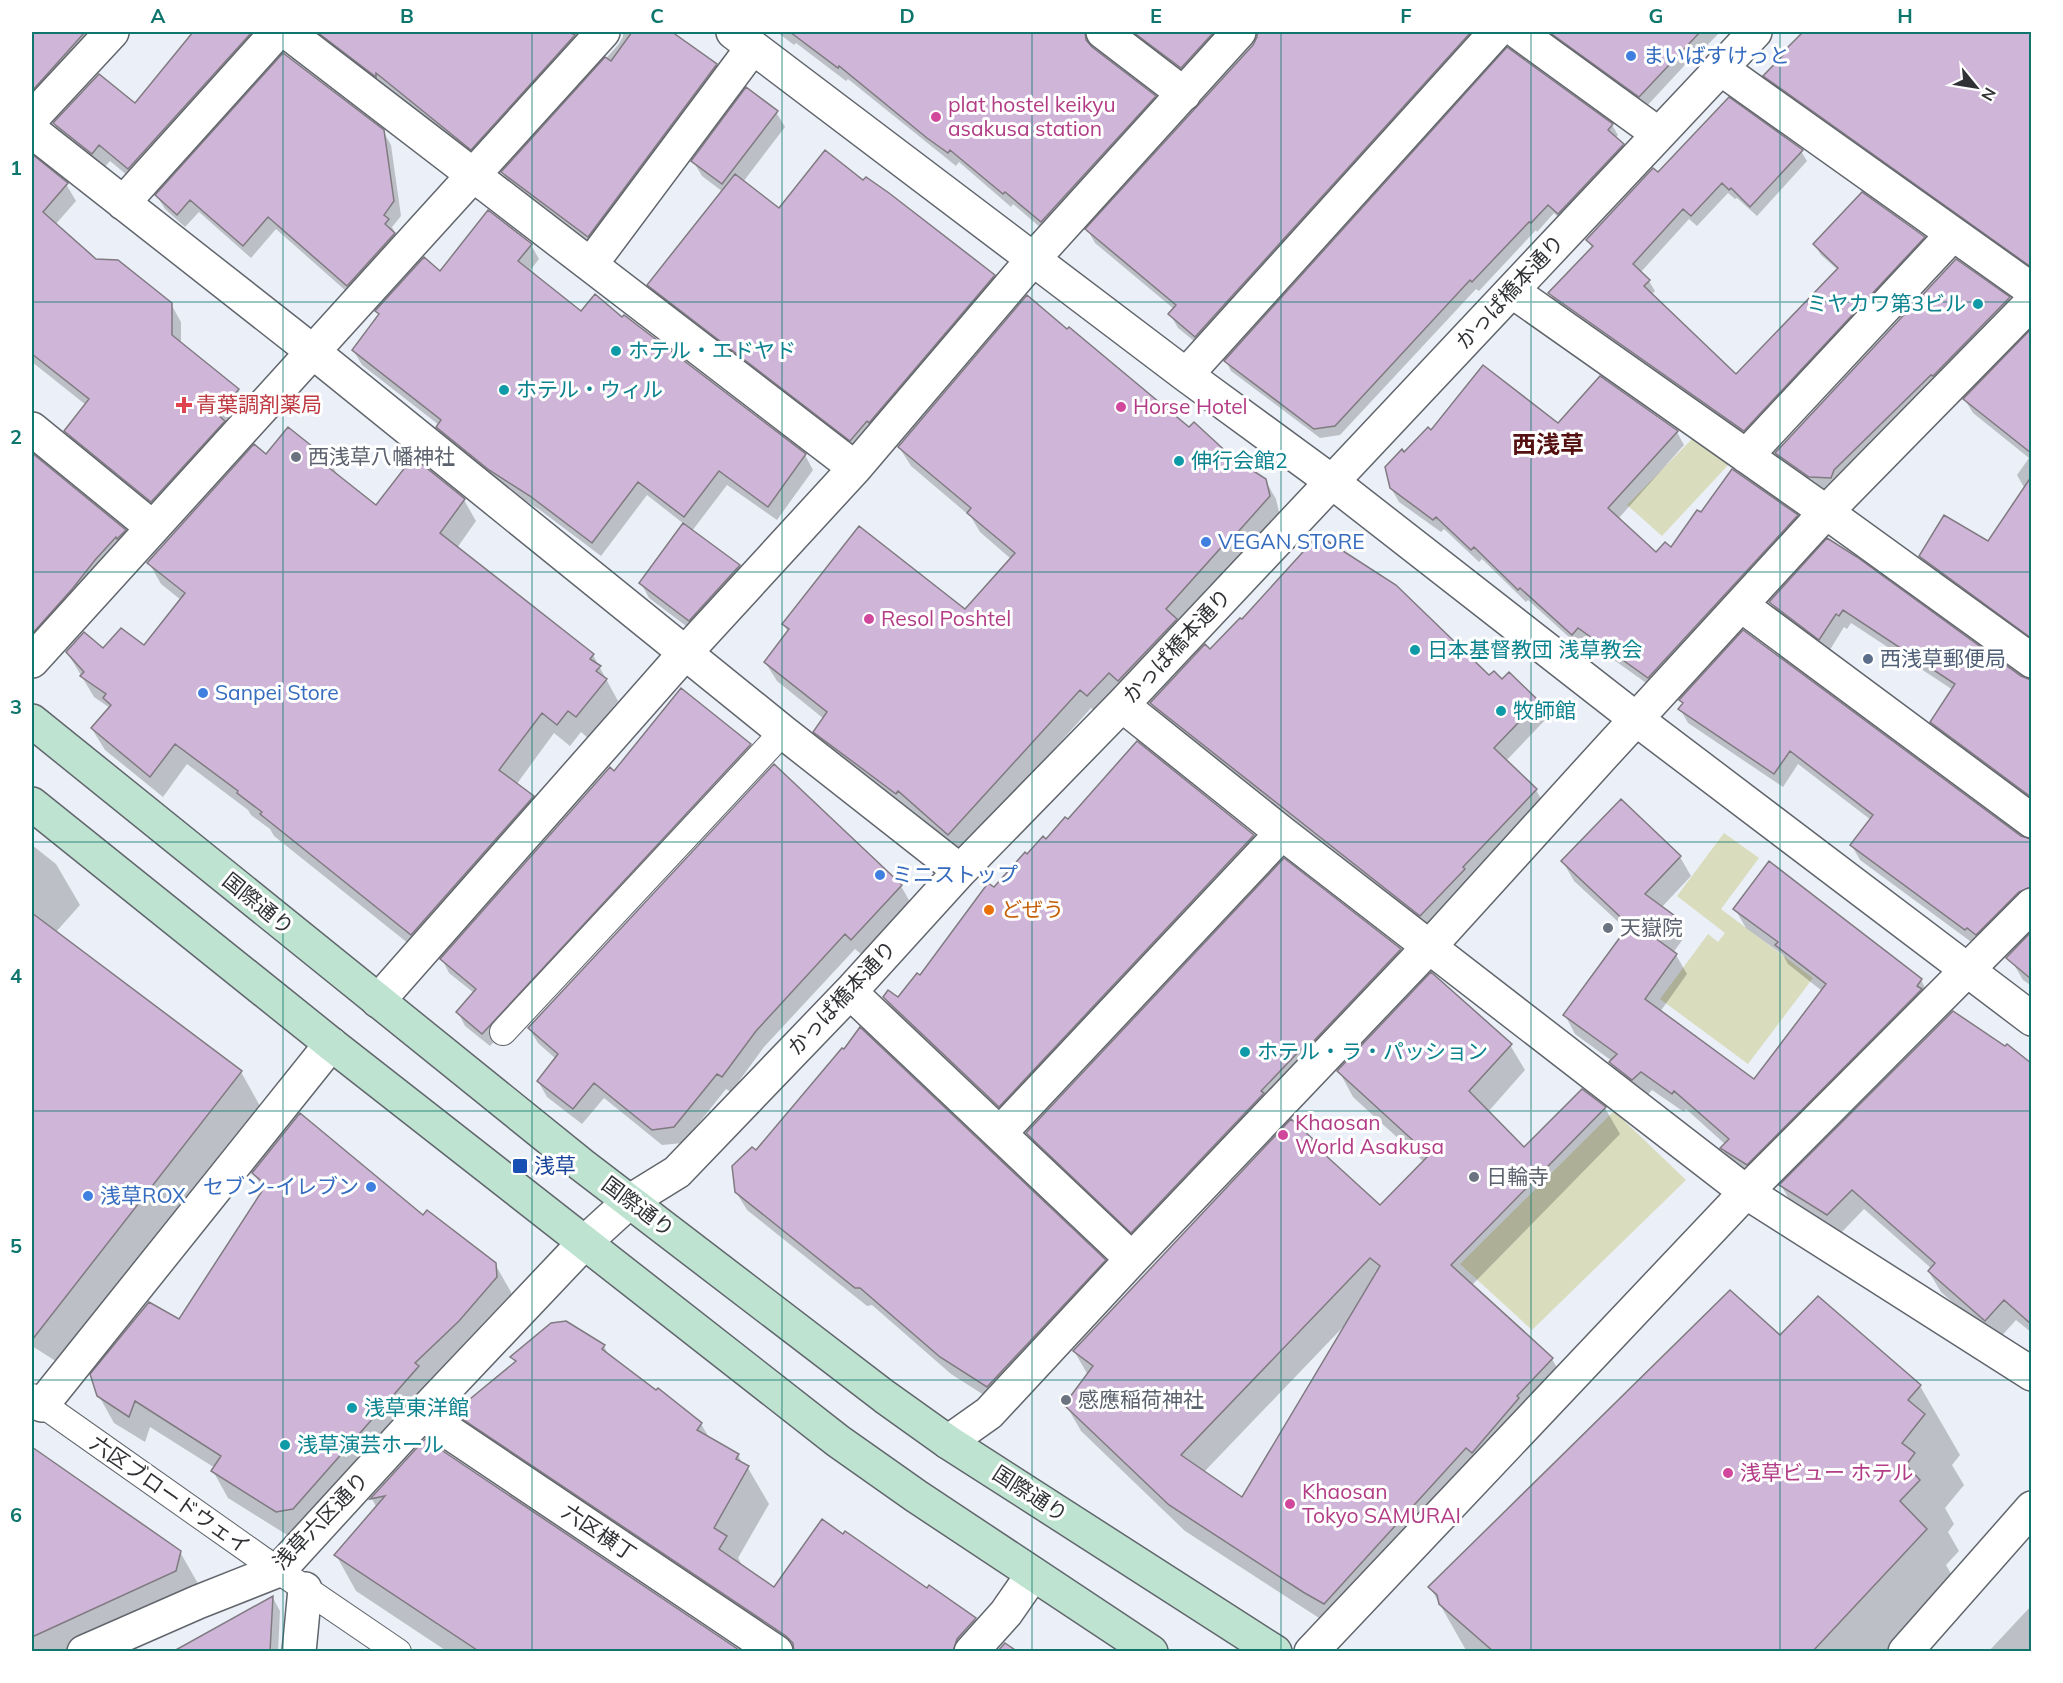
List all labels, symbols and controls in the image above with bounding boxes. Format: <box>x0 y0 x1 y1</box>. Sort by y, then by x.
text: A <box>151 3 166 28</box>
text: B <box>400 3 414 28</box>
text: C <box>650 3 664 28</box>
text: D <box>899 3 915 28</box>
text: E <box>1150 3 1162 28</box>
text: F <box>1400 3 1412 28</box>
text: G <box>1649 3 1663 28</box>
text: H <box>1897 3 1913 28</box>
place label: まいばすけっと <box>1643 42 1790 68</box>
marker: まいばすけっと <box>1624 49 1638 63</box>
north arrow <box>1946 57 2006 117</box>
text: N <box>1977 84 2001 105</box>
place label: plat hostel keikyu asakusa station <box>948 91 1116 141</box>
marker: plat hostel keikyu asakusa station <box>929 110 943 124</box>
text: 1 <box>10 155 22 180</box>
street label: かっぱ橋本通り <box>1450 229 1569 354</box>
place label: ミヤカワ第3ビル <box>1806 290 1966 316</box>
marker: ミヤカワ第3ビル <box>1971 297 1985 311</box>
place label: ホテル・エドヤド <box>628 337 796 363</box>
marker: ホテル・エドヤド <box>609 344 623 358</box>
place label: ホテル・ウィル <box>516 376 663 402</box>
marker: ホテル・ウィル <box>497 383 511 397</box>
place label: 青葉調剤薬局 <box>196 391 322 417</box>
place label: Horse Hotel <box>1133 393 1248 419</box>
marker: 青葉調剤薬局 <box>177 398 191 412</box>
marker: Horse Hotel <box>1114 400 1128 414</box>
text: 2 <box>10 424 22 449</box>
district label: 西浅草 <box>1512 429 1584 459</box>
place label: 西浅草八幡神社 <box>308 443 455 469</box>
place label: 伸行会館2 <box>1191 447 1288 473</box>
marker: 西浅草八幡神社 <box>289 450 303 464</box>
marker: 伸行会館2 <box>1172 454 1186 468</box>
place label: VEGAN STORE <box>1218 528 1365 554</box>
marker: VEGAN STORE <box>1199 535 1213 549</box>
street label: かっぱ橋本通り <box>1117 583 1236 708</box>
place label: Resol Poshtel <box>881 605 1011 631</box>
marker: Resol Poshtel <box>862 612 876 626</box>
place label: 日本基督教団 浅草教会 <box>1427 636 1642 662</box>
marker: 日本基督教団 浅草教会 <box>1408 643 1422 657</box>
place label: 西浅草郵便局 <box>1880 645 2006 671</box>
marker: 西浅草郵便局 <box>1861 652 1875 666</box>
place label: Sanpei Store <box>215 679 339 705</box>
marker: Sanpei Store <box>196 686 210 700</box>
text: 3 <box>10 694 22 719</box>
place label: 牧師館 <box>1513 697 1576 723</box>
marker: 牧師館 <box>1494 704 1508 718</box>
place label: ミニストップ <box>892 861 1018 887</box>
street label: 国際通り <box>218 867 299 940</box>
marker: ミニストップ <box>873 868 887 882</box>
place label: どぜう <box>1001 896 1064 922</box>
marker: どぜう <box>982 903 996 917</box>
place label: 天嶽院 <box>1620 914 1683 940</box>
marker: 天嶽院 <box>1601 921 1615 935</box>
street label: かっぱ橋本通り <box>782 935 901 1060</box>
text: 4 <box>10 963 22 988</box>
place label: ホテル・ラ・パッション <box>1257 1038 1488 1064</box>
marker: ホテル・ラ・パッション <box>1238 1045 1252 1059</box>
place label: Khaosan World Asakusa <box>1295 1109 1444 1159</box>
marker: Khaosan World Asakusa <box>1276 1128 1290 1142</box>
place label: 浅草 <box>534 1152 576 1178</box>
marker: 浅草 <box>511 1157 529 1175</box>
place label: 日輪寺 <box>1486 1163 1549 1189</box>
marker: 日輪寺 <box>1467 1170 1481 1184</box>
street label: 国際通り <box>597 1171 680 1242</box>
place label: セブン-イレブン <box>203 1173 359 1199</box>
marker: セブン-イレブン <box>364 1180 378 1194</box>
place label: 浅草ROX <box>100 1182 186 1208</box>
marker: 浅草ROX <box>81 1189 95 1203</box>
text: 5 <box>10 1233 22 1258</box>
place label: 感應稲荷神社 <box>1078 1386 1204 1412</box>
marker: 感應稲荷神社 <box>1059 1393 1073 1407</box>
place label: 浅草東洋館 <box>364 1394 469 1420</box>
marker: 浅草東洋館 <box>345 1401 359 1415</box>
street label: 六区ブロードウェイ <box>86 1429 255 1559</box>
place label: 浅草演芸ホール <box>297 1431 444 1457</box>
marker: 浅草演芸ホール <box>278 1438 292 1452</box>
street label: 国際通り <box>988 1459 1073 1527</box>
place label: 浅草ビュー ホテル <box>1740 1459 1913 1485</box>
street label: 浅草六区通り <box>267 1466 373 1575</box>
marker: 浅草ビュー ホテル <box>1721 1466 1735 1480</box>
place label: Khaosan Tokyo SAMURAI <box>1302 1478 1461 1528</box>
marker: Khaosan Tokyo SAMURAI <box>1283 1497 1297 1511</box>
street label: 六区横丁 <box>557 1498 642 1566</box>
text: 6 <box>10 1502 22 1527</box>

